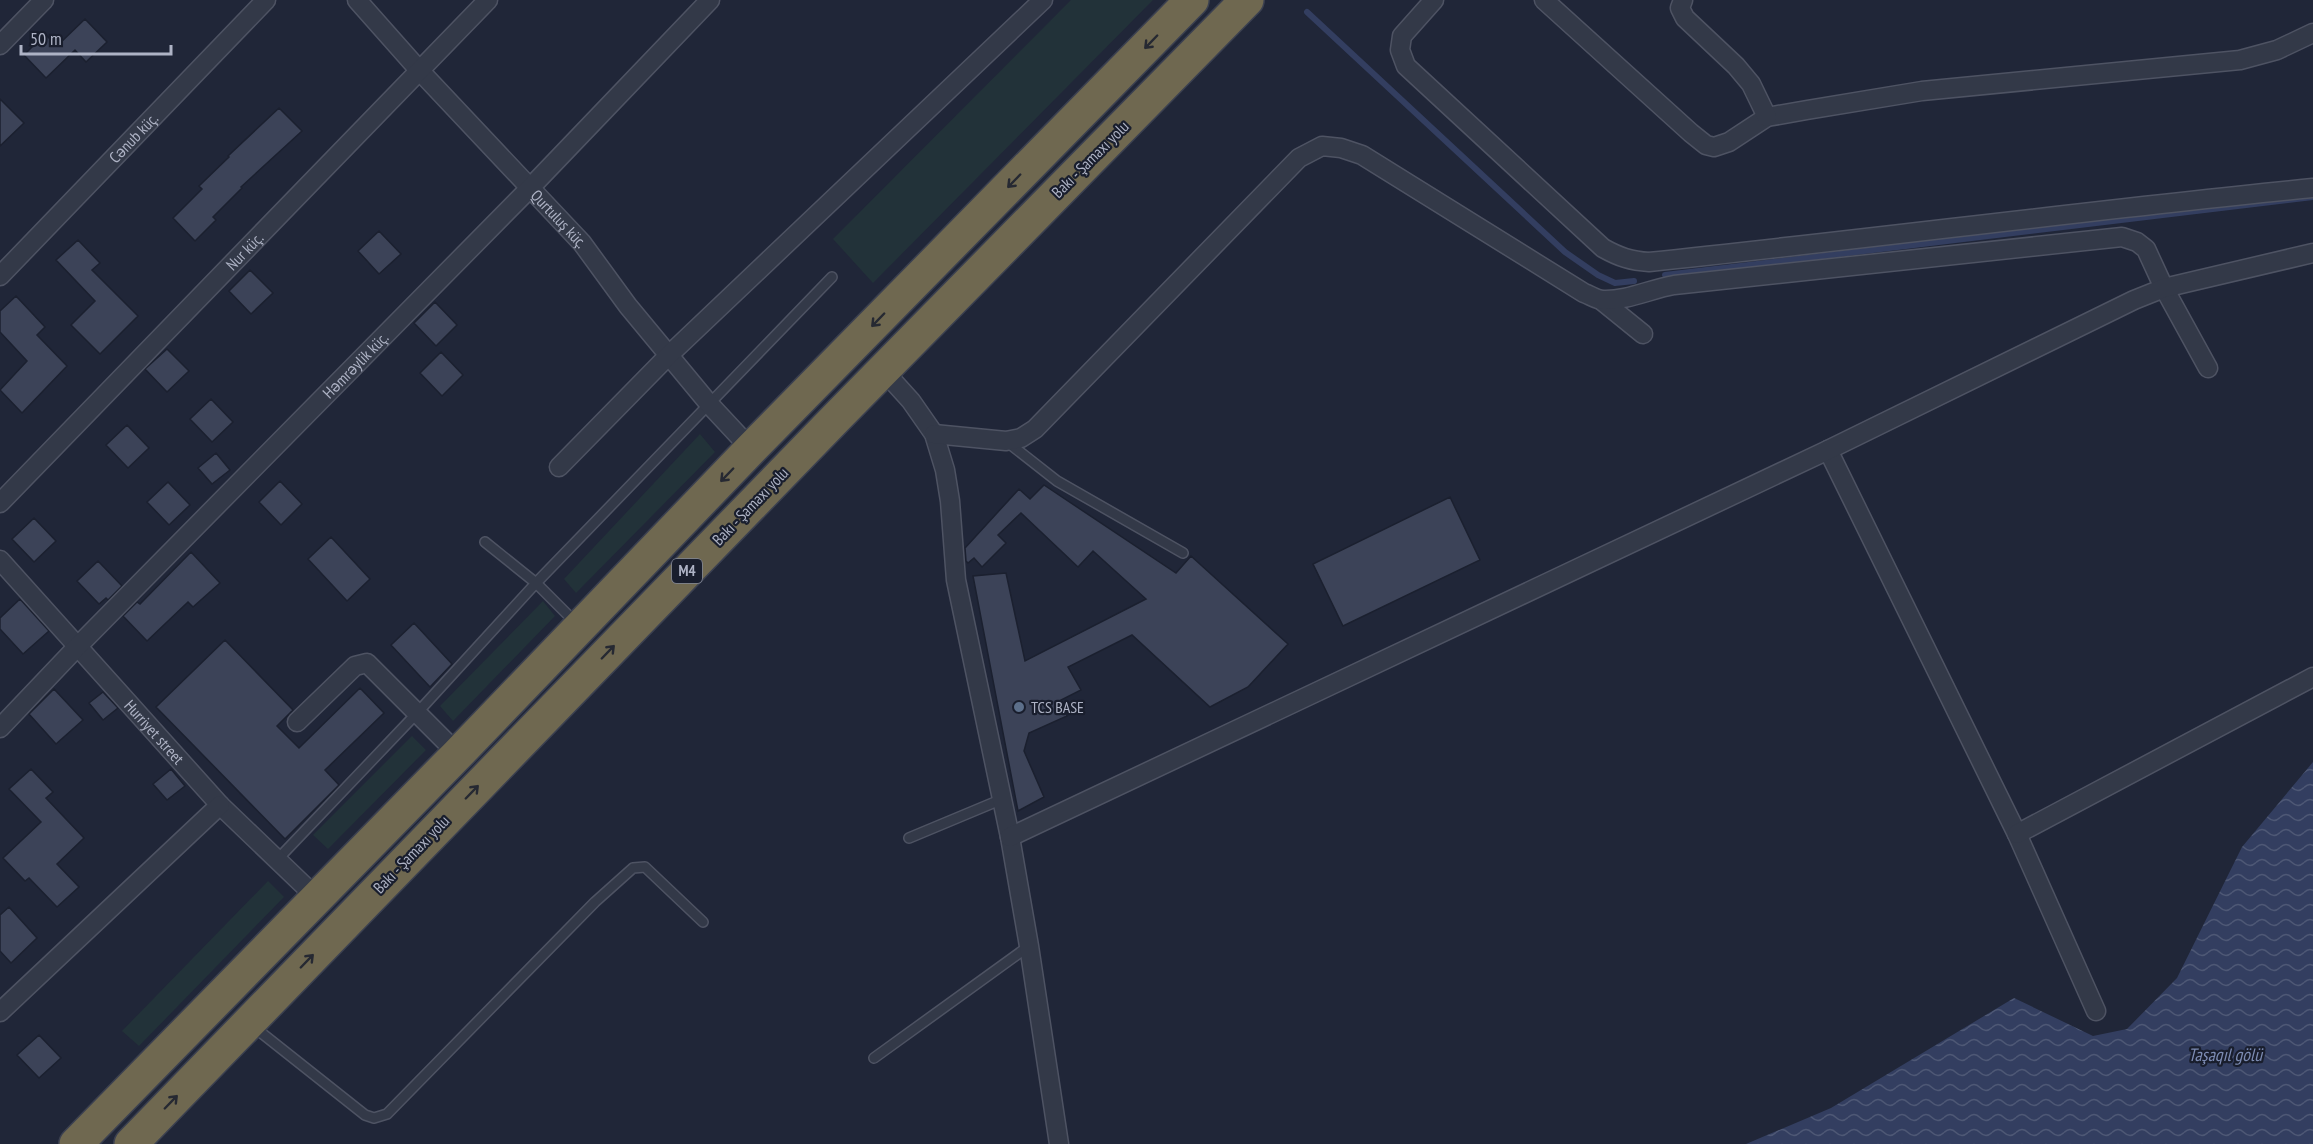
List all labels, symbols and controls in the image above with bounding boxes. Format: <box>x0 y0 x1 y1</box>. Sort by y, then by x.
scale bar <box>21 18 171 56</box>
text: 50 m <box>30 27 62 50</box>
one-way arrow <box>1143 34 1158 49</box>
street label: Cənub küç. <box>104 108 162 167</box>
street label: Bakı - Şamaxı yolu <box>1047 116 1133 202</box>
one-way arrow <box>1007 173 1022 188</box>
street label: Qurtuluş küç. <box>527 185 592 252</box>
street label: Nur küç. <box>222 228 267 274</box>
one-way arrow <box>870 313 885 328</box>
street label: Həmrəylik küç. <box>318 327 393 402</box>
street label: Bakı - Şamaxı yolu <box>708 463 792 549</box>
one-way arrow <box>719 467 734 482</box>
road number: M4 <box>672 559 702 583</box>
one-way arrow <box>601 644 615 659</box>
street label: Hurriyet street <box>120 695 189 769</box>
place label: TCS BASE <box>1031 697 1084 717</box>
marker: TCS BASE <box>1012 700 1026 714</box>
one-way arrow <box>465 784 479 799</box>
street label: Bakı - Şamaxı yolu <box>369 811 453 897</box>
one-way arrow <box>299 954 314 969</box>
water label: Taşaqıl gölü <box>2188 1043 2264 1066</box>
one-way arrow <box>164 1094 178 1109</box>

